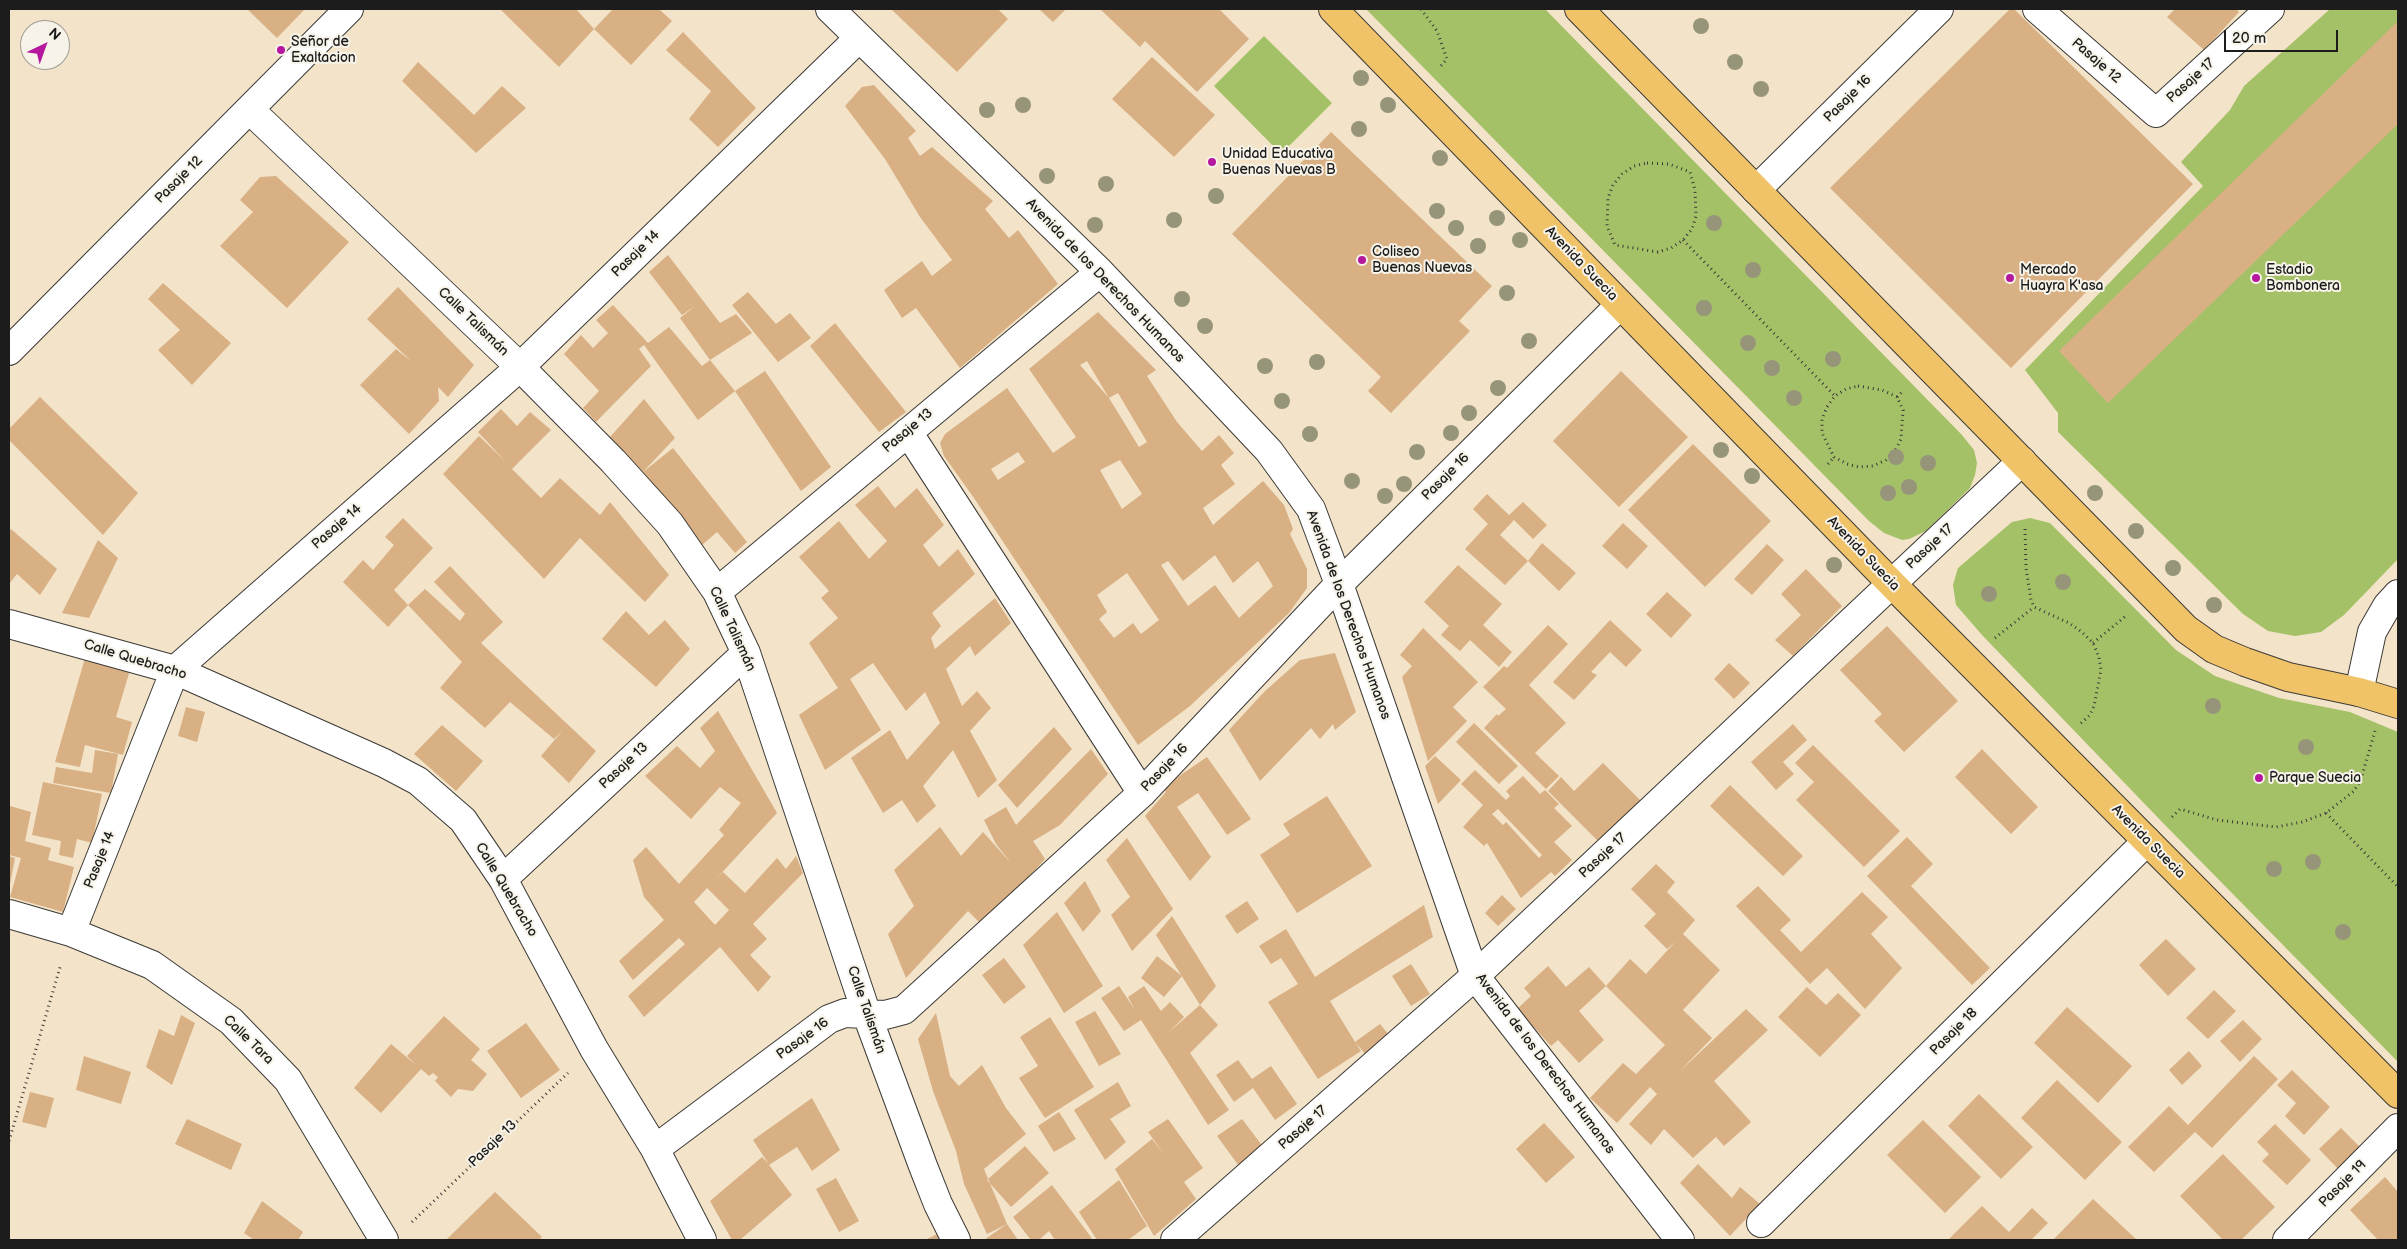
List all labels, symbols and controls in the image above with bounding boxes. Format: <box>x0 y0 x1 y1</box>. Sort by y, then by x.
north arrow <box>20 20 70 70</box>
scale bar <box>2227 20 2341 52</box>
text: N <box>45 24 64 44</box>
text: 20 m <box>2232 29 2266 48</box>
place label: Señor de Exaltacion <box>291 34 356 66</box>
street label: Pasaje 12 <box>2068 35 2124 87</box>
marker: Señor de Exaltacion <box>275 44 287 56</box>
street label: Pasaje 17 <box>2164 55 2218 107</box>
street label: Pasaje 16 <box>1821 72 1875 126</box>
place label: Unidad Educativa Buenas Nuevas B <box>1222 146 1336 178</box>
street label: Pasaje 12 <box>152 153 206 207</box>
marker: Unidad Educativa Buenas Nuevas B <box>1206 156 1218 168</box>
street label: Avenida de los Derechos Humanos <box>1022 196 1188 366</box>
street label: Avenida Suecia <box>1541 223 1621 305</box>
street label: Pasaje 14 <box>608 227 664 281</box>
place label: Coliseo Buenas Nuevas <box>1372 244 1472 276</box>
marker: Coliseo Buenas Nuevas <box>1356 254 1368 266</box>
place label: Mercado Huayra K'asa <box>2020 262 2103 294</box>
place label: Estadio Bombonera <box>2266 262 2340 294</box>
marker: Mercado Huayra K'asa <box>2004 272 2016 284</box>
marker: Estadio Bombonera <box>2250 272 2262 284</box>
street label: Calle Talismán <box>434 284 512 360</box>
street label: Pasaje 13 <box>879 405 937 457</box>
street label: Pasaje 16 <box>1419 450 1473 504</box>
street label: Pasaje 14 <box>309 501 365 553</box>
street label: Avenida de los Derechos Humanos <box>1302 508 1394 722</box>
street label: Avenida Suecia <box>1823 513 1903 595</box>
street label: Pasaje 17 <box>1903 521 1957 573</box>
street label: Calle Talismán <box>705 584 759 674</box>
street label: Calle Quebracho <box>81 636 189 684</box>
street label: Pasaje 13 <box>596 739 652 793</box>
street label: Pasaje 16 <box>1138 740 1192 796</box>
place label: Parque Suecia <box>2269 770 2361 786</box>
marker: Parque Suecia <box>2253 772 2265 784</box>
street label: Avenida Suecia <box>2108 802 2188 882</box>
street label: Pasaje 14 <box>81 829 119 891</box>
street label: Pasaje 17 <box>1576 830 1630 882</box>
street label: Calle Quebracho <box>471 840 541 940</box>
street label: Calle Talismán <box>843 964 889 1056</box>
street label: Avenida de los Derechos Humanos <box>1472 971 1618 1157</box>
street label: Pasaje 18 <box>1927 1005 1981 1059</box>
street label: Calle Tara <box>219 1012 277 1068</box>
street label: Pasaje 16 <box>774 1014 832 1064</box>
street label: Pasaje 17 <box>1275 1102 1331 1154</box>
street label: Pasaje 13 <box>465 1117 521 1171</box>
street label: Pasaje 19 <box>2316 1157 2370 1211</box>

